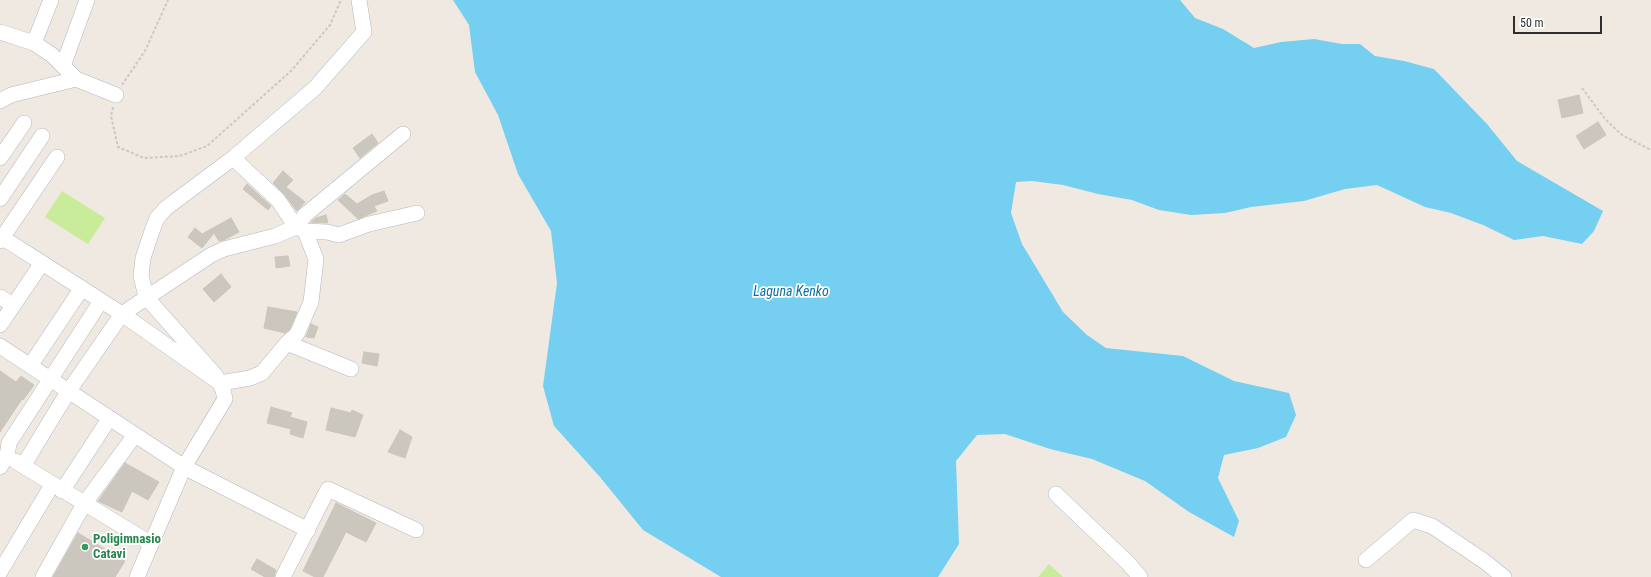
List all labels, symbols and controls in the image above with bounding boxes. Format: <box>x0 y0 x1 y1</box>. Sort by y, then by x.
scale bar <box>1515 8 1604 34</box>
text: 50 m <box>1520 16 1544 30</box>
water label: Laguna Kenko <box>753 284 829 300</box>
place label: Poligimnasio Catavi <box>93 532 161 563</box>
marker: Poligimnasio Catavi <box>80 542 90 552</box>

